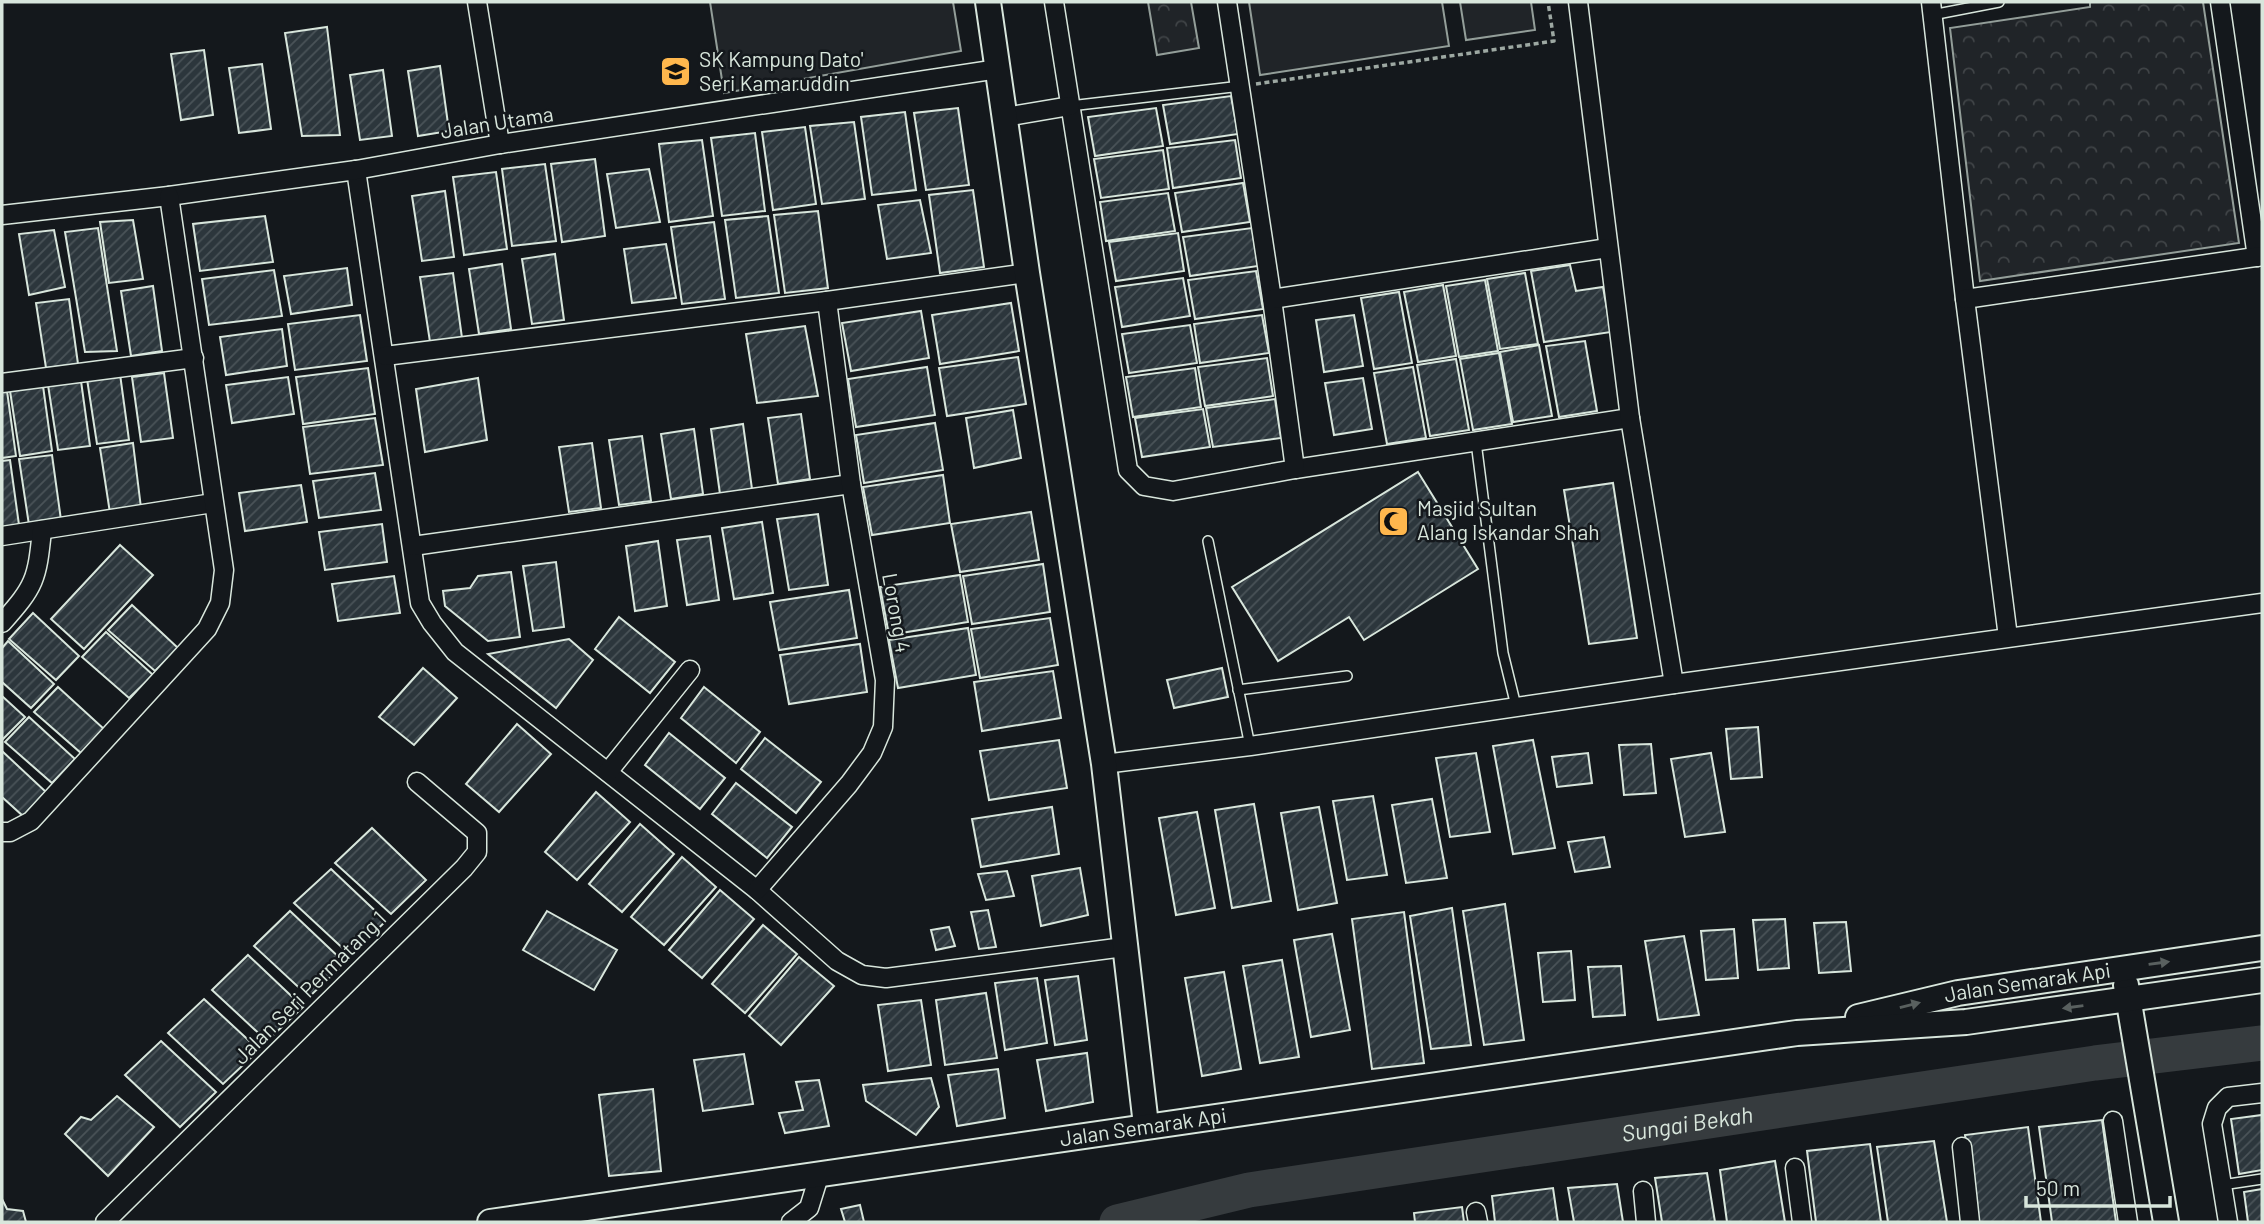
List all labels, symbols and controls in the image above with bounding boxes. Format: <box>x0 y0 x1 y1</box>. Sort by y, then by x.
place label: SK Kampung Dato' Seri Kamaruddin <box>699 46 864 95</box>
school or university icon: SK Kampung Dato' Seri Kamaruddin <box>659 55 693 89</box>
street label: Jalan Utama <box>439 100 555 143</box>
place label: Masjid Sultan Alang Iskandar Shah <box>1417 495 1600 544</box>
mosque icon: Masjid Sultan Alang Iskandar Shah <box>1377 504 1411 538</box>
street label: Lorong 4 <box>878 571 917 655</box>
street label: Jalan Seri Permatang 1 <box>227 905 391 1069</box>
street label: Jalan Semarak Api <box>1941 957 2112 1007</box>
one-way arrow <box>2148 958 2170 969</box>
one-way arrow <box>1900 999 1922 1010</box>
one-way arrow <box>2062 1002 2084 1013</box>
water label: Sungai Bekah <box>1620 1100 1755 1147</box>
street label: Jalan Semarak Api <box>1058 1102 1228 1150</box>
scale bar <box>2026 1164 2170 1208</box>
text: 50 m <box>2036 1175 2080 1200</box>

